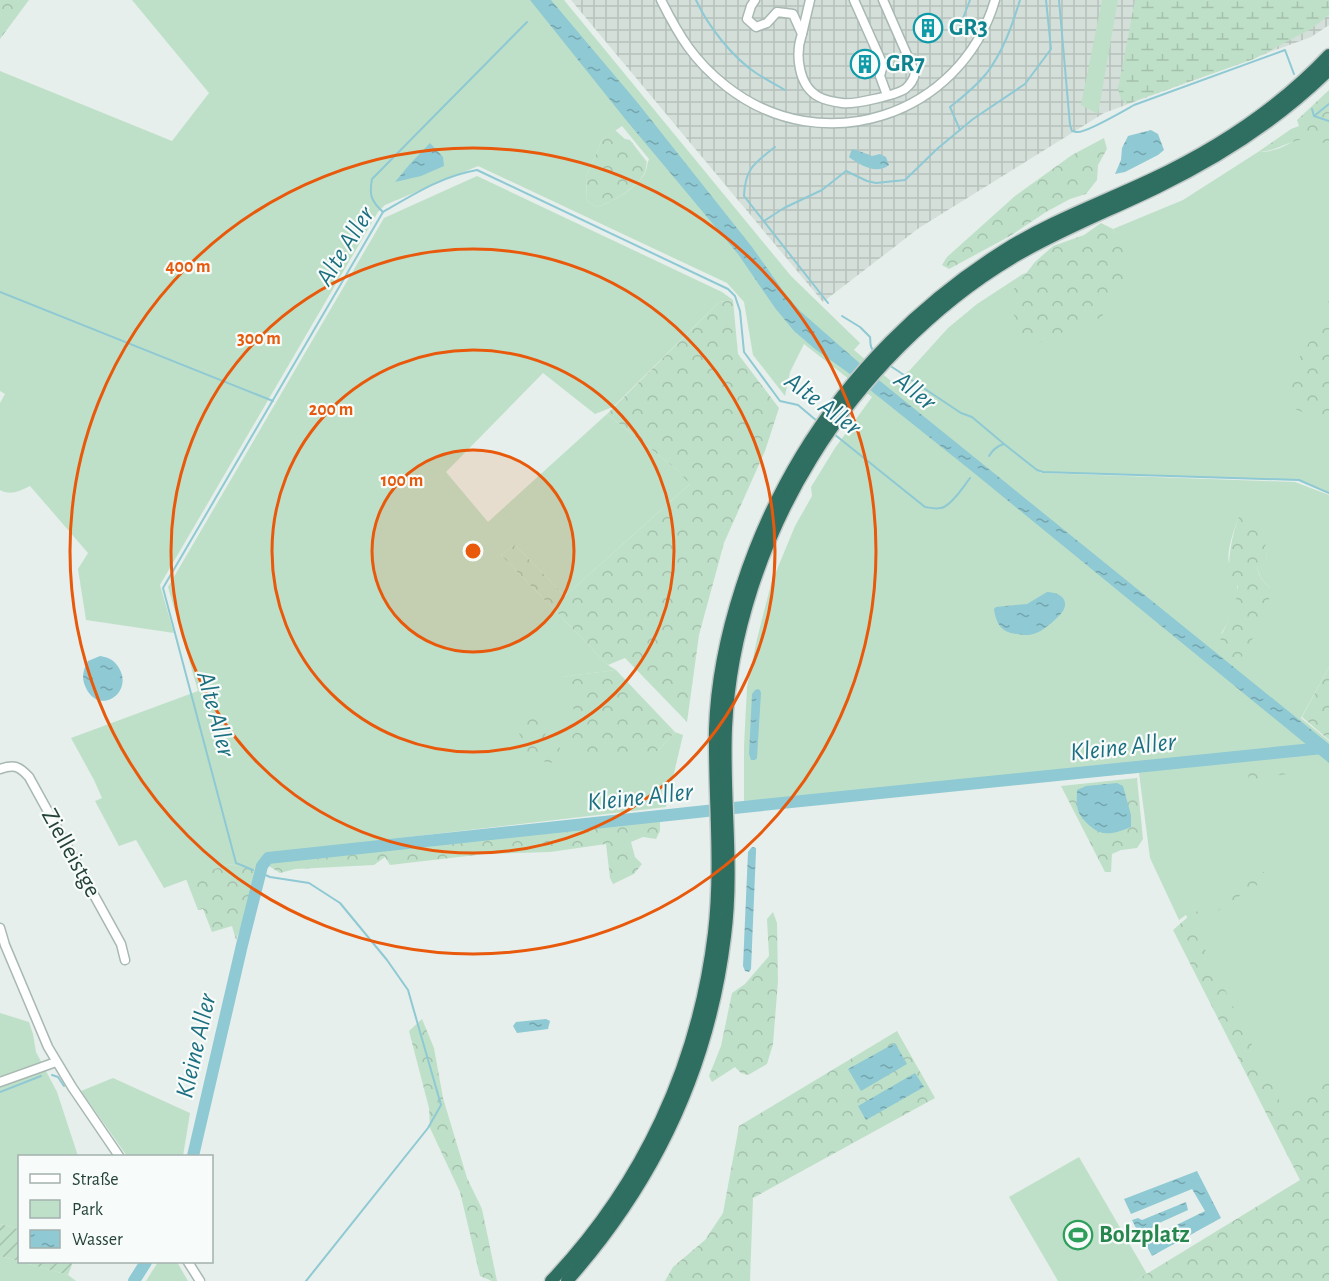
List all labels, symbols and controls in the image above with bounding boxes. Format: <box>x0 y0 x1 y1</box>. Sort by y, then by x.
building icon: GR3 <box>912 12 944 44</box>
place label: GR3 <box>949 16 988 40</box>
building icon: GR7 <box>849 48 881 80</box>
place label: GR7 <box>886 52 925 76</box>
water label: Alte Aller <box>310 201 380 291</box>
text: 400 m <box>165 258 211 276</box>
text: 300 m <box>237 330 281 348</box>
water label: Aller <box>889 366 942 416</box>
water label: Alte Aller <box>780 367 867 442</box>
text: 200 m <box>309 401 353 419</box>
text: 100 m <box>381 472 423 490</box>
centre of rings <box>463 541 483 561</box>
water label: Alte Aller <box>192 668 240 761</box>
water label: Kleine Aller <box>1069 728 1179 765</box>
water label: Kleine Aller <box>586 778 696 815</box>
street label: Zielleistge <box>37 805 105 901</box>
water label: Kleine Aller <box>171 990 221 1101</box>
legend <box>18 1155 213 1263</box>
text: Straße <box>72 1171 118 1189</box>
text: Park <box>72 1201 104 1219</box>
sports icon: Bolzplatz <box>1062 1219 1094 1251</box>
place label: Bolzplatz <box>1099 1223 1190 1247</box>
text: Wasser <box>72 1231 123 1249</box>

